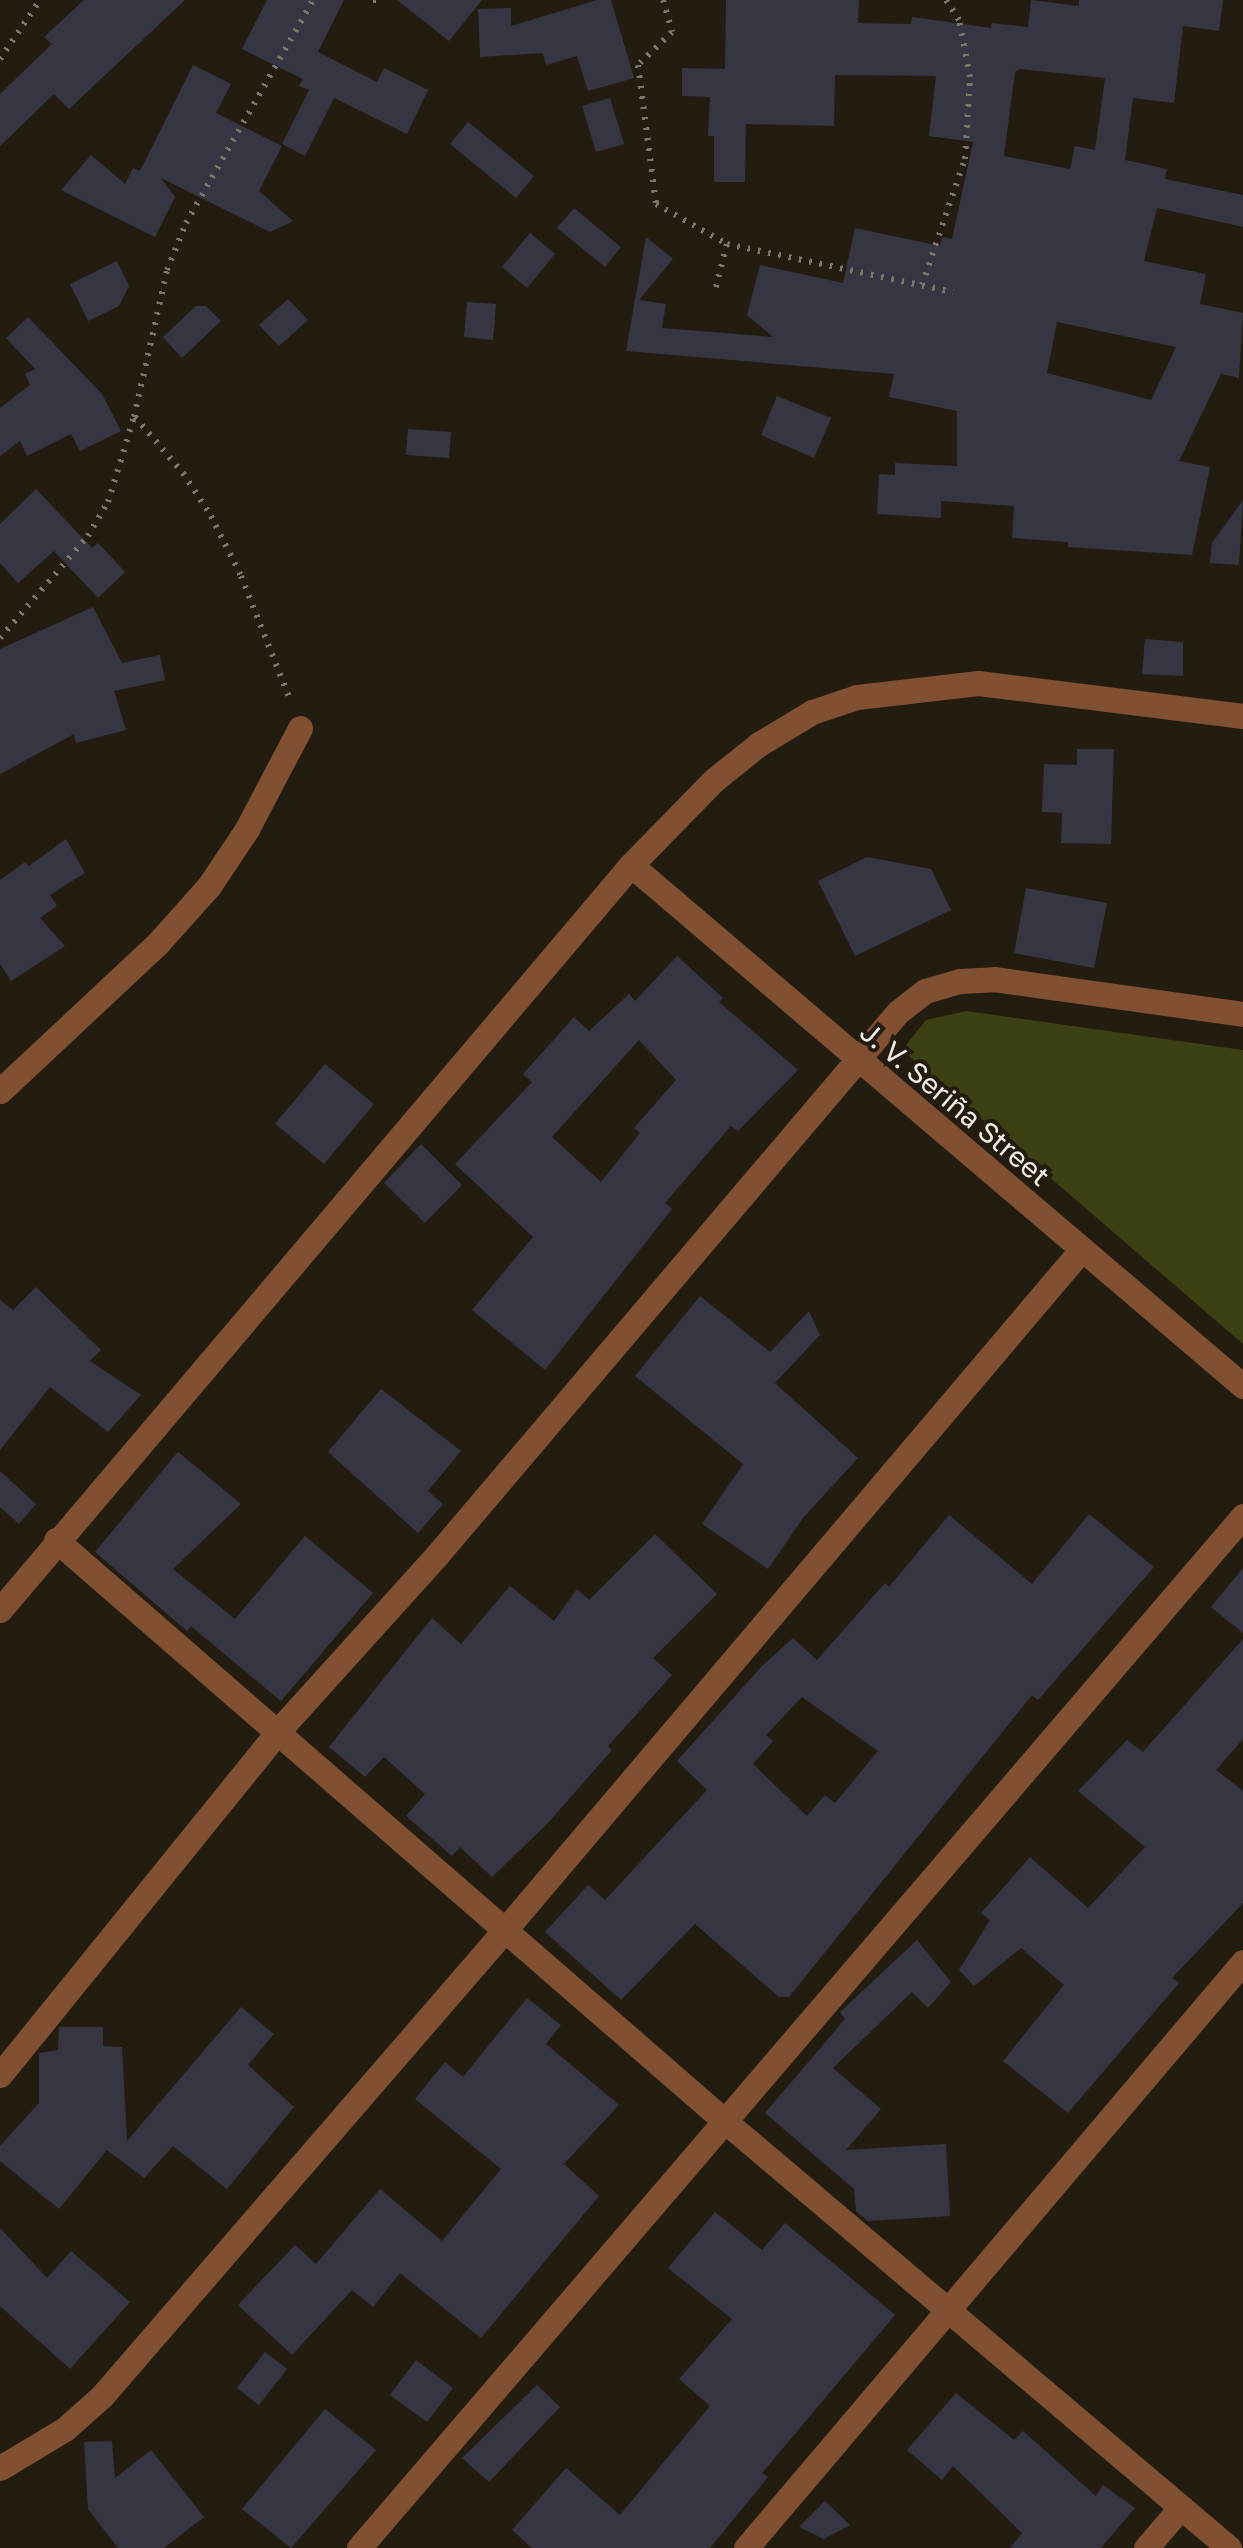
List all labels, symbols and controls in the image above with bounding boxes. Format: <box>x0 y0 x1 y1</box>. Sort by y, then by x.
street label: J. V. Seriña Street <box>854 1015 1056 1193</box>

